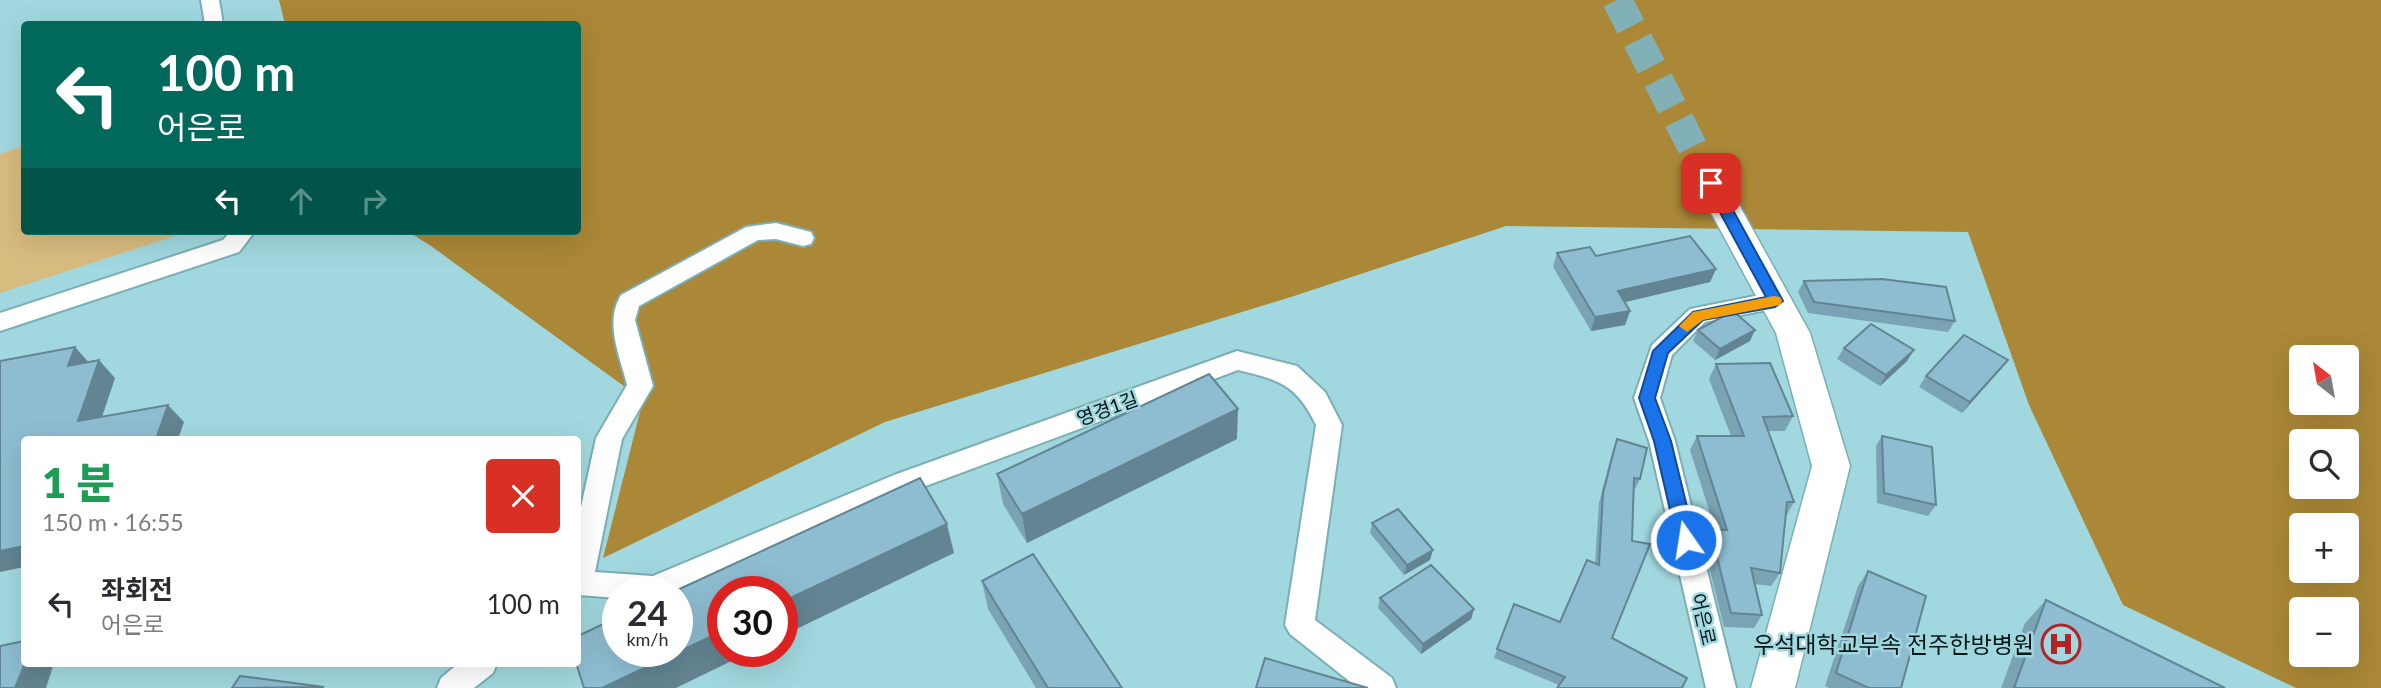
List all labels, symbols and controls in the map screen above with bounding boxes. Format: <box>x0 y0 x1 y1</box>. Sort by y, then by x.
text: 100 m <box>157 43 295 101</box>
icon: left <box>42 49 133 140</box>
text: 어은로 <box>157 107 245 146</box>
pin <box>1681 153 1741 213</box>
icon: arrive <box>1692 164 1730 202</box>
icon: left <box>209 182 247 220</box>
icon: ahead <box>282 182 320 220</box>
icon: right <box>355 182 393 220</box>
north arrow <box>2289 345 2359 415</box>
map controls <box>2289 345 2359 667</box>
street label: 영경1길 <box>1073 386 1141 430</box>
button: search <box>2289 429 2359 499</box>
text: 1 분 <box>42 457 115 507</box>
button: close <box>486 459 560 533</box>
position arrow <box>1649 503 1723 577</box>
text: 150 m · 16:55 <box>42 508 184 536</box>
button: + <box>2289 513 2359 583</box>
text: 좌회전 <box>101 573 173 605</box>
speed limit sign: 30 <box>707 576 798 667</box>
icon: left <box>42 585 80 623</box>
text: 100 m <box>487 588 560 620</box>
text: 24 <box>627 591 668 633</box>
street label: 어은로 <box>1687 591 1721 647</box>
button: − <box>2289 597 2359 667</box>
text: 어은로 <box>101 610 164 638</box>
hospital icon: 우석대학교부속 전주한방병원 <box>2040 623 2082 665</box>
text: km/h <box>626 628 669 650</box>
place label: 우석대학교부속 전주한방병원 <box>1753 630 2034 658</box>

